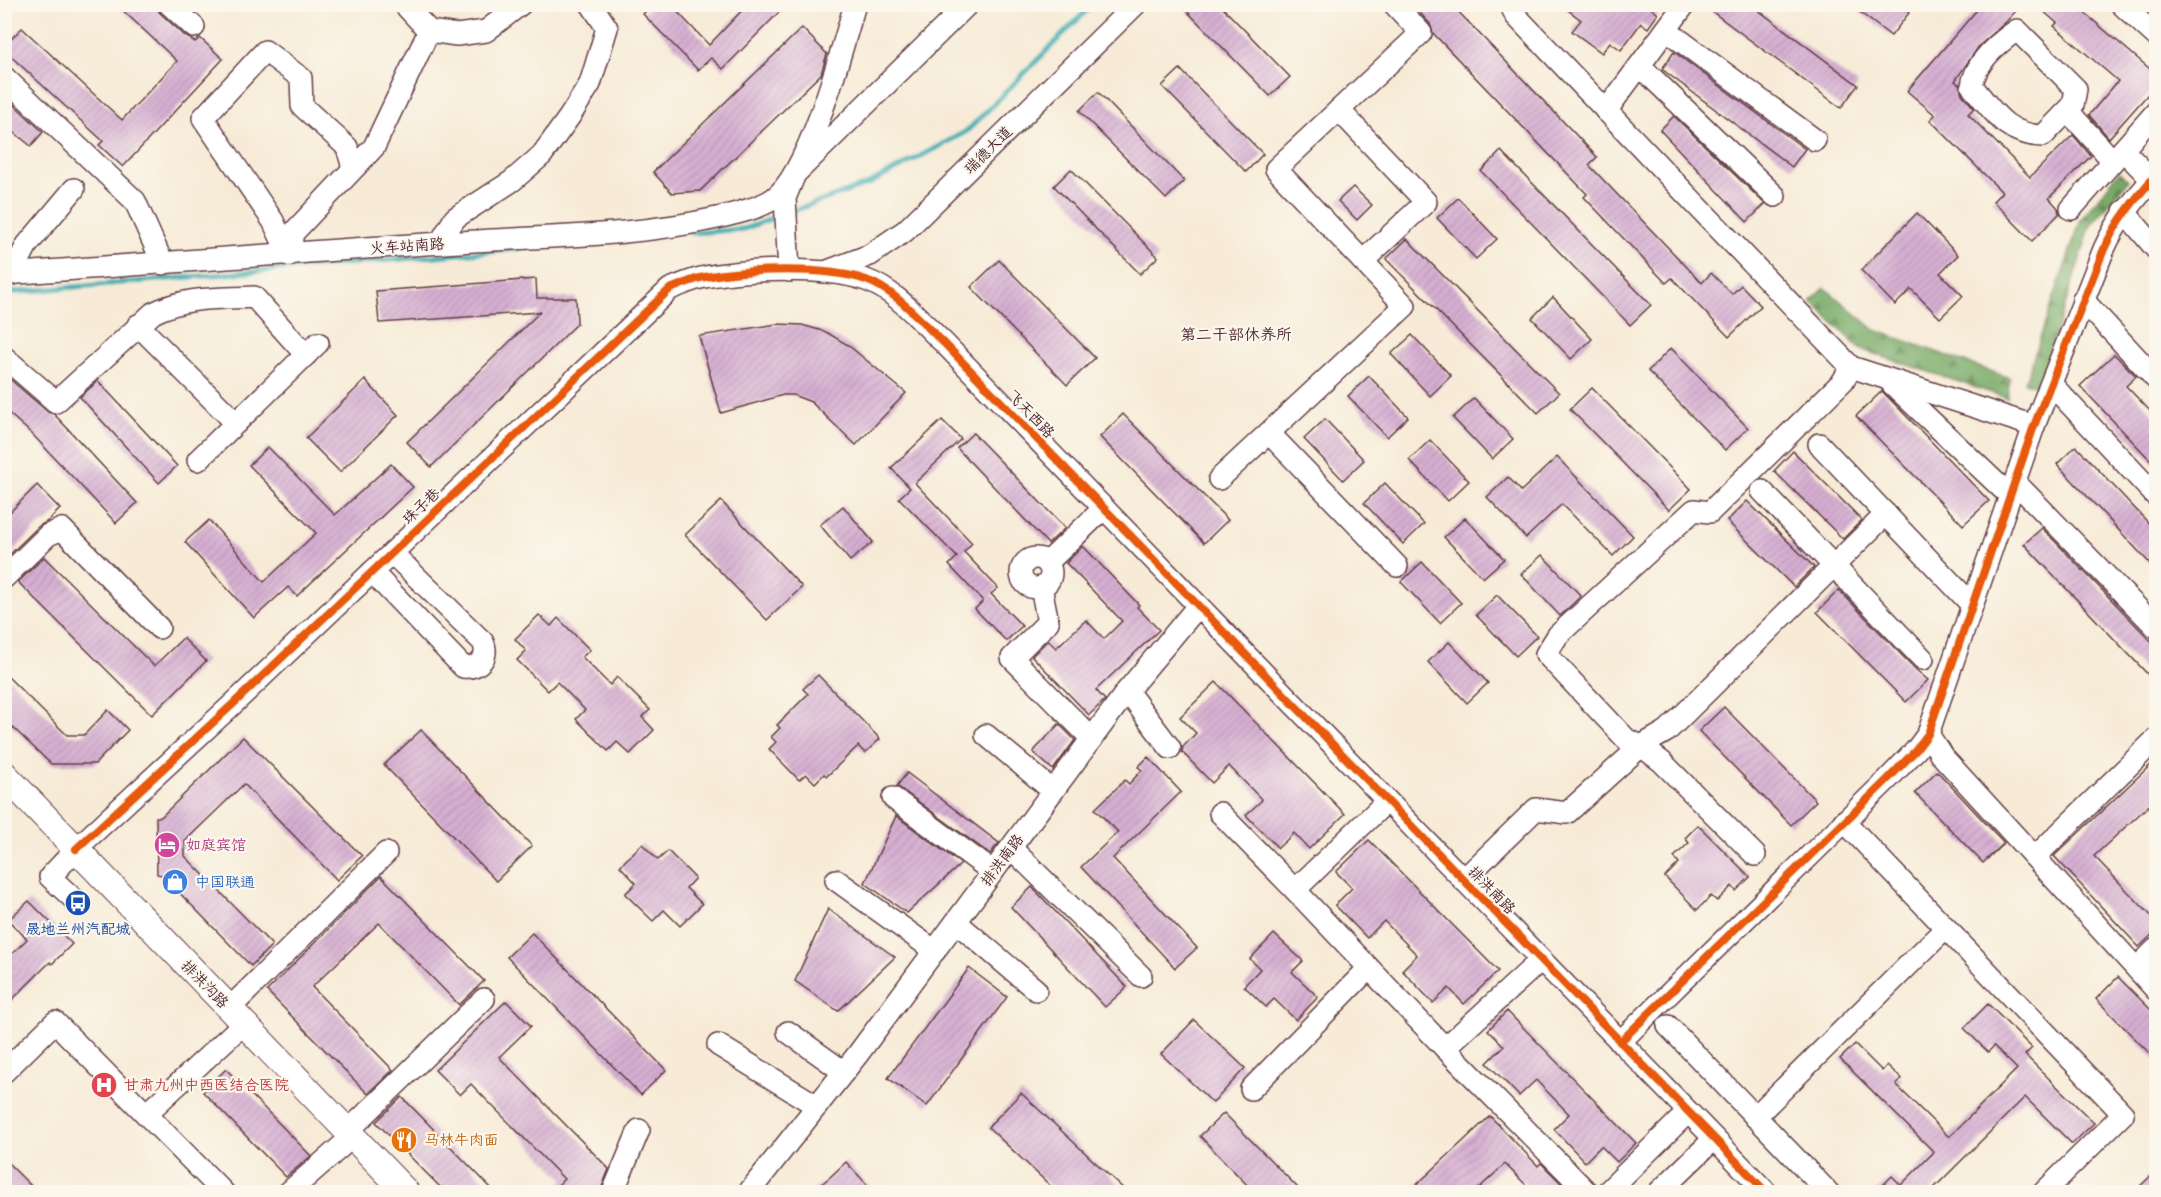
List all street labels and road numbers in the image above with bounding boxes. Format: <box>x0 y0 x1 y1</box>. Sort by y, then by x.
street label: 瑞德大道 <box>960 122 1016 178</box>
street label: 火车站南路 <box>369 233 445 259</box>
street label: 飞天西路 <box>1003 385 1059 443</box>
street label: 珠子巷 <box>398 483 444 529</box>
street label: 排洪南路 <box>976 830 1028 890</box>
street label: 排洪南路 <box>1464 861 1520 919</box>
street label: 排洪沟路 <box>177 955 233 1013</box>

